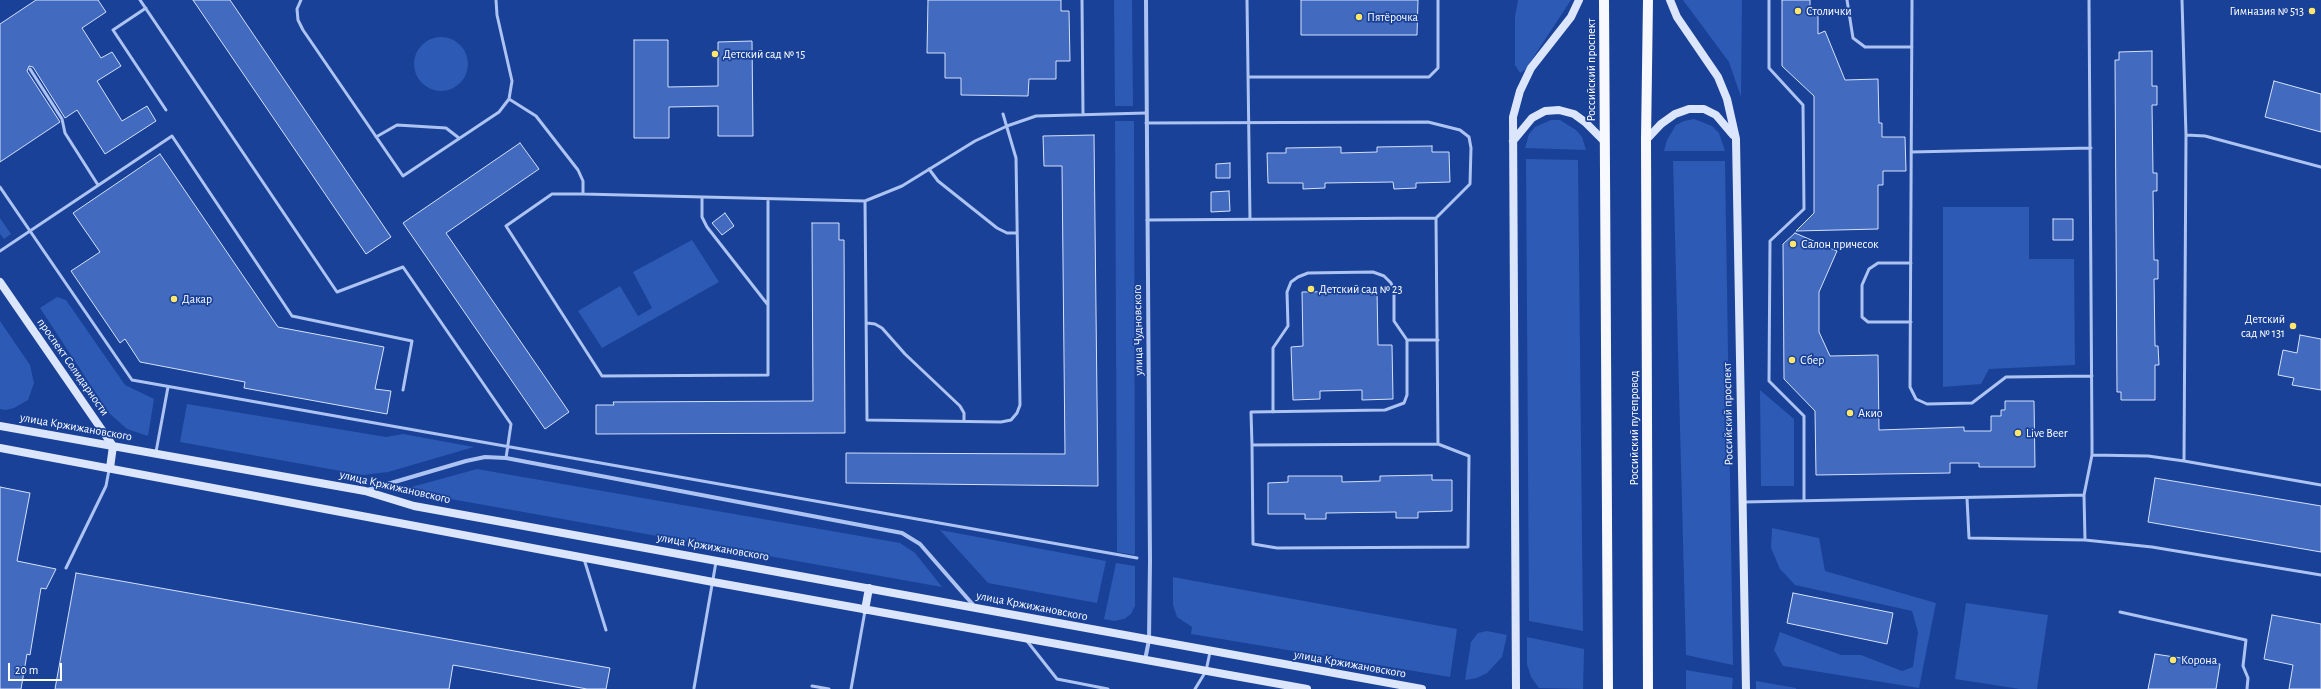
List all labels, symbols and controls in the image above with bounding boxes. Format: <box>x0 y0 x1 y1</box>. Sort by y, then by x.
place label: Столички <box>1806 4 1852 18</box>
place label: Гимназия № 513 <box>2229 4 2304 18</box>
marker: Столички <box>1793 6 1803 16</box>
marker: Гимназия № 513 <box>2307 6 2317 16</box>
place label: Пятёрочка <box>1367 10 1418 24</box>
marker: Пятёрочка <box>1354 12 1364 22</box>
street label: Российский проспект <box>1584 18 1598 122</box>
place label: Детский сад № 15 <box>723 47 805 61</box>
marker: Детский сад № 15 <box>710 49 720 59</box>
place label: Салон причесок <box>1801 237 1879 251</box>
marker: Салон причесок <box>1788 239 1798 249</box>
place label: Детский сад № 23 <box>1319 282 1402 296</box>
street label: улица Чудновского <box>1130 284 1146 376</box>
marker: Детский сад № 23 <box>1306 284 1316 294</box>
place label: Дакар <box>182 292 212 306</box>
marker: Дакар <box>169 294 179 304</box>
place label: Детский сад № 131 <box>2241 312 2285 340</box>
street label: проспект Солидарности <box>34 315 112 419</box>
marker: Детский сад № 131 <box>2288 321 2298 331</box>
place label: Сбер <box>1800 353 1824 367</box>
marker: Сбер <box>1787 355 1797 365</box>
street label: Российский проспект <box>1720 362 1736 466</box>
street label: Российский путепровод <box>1627 370 1641 486</box>
place label: Акио <box>1858 406 1883 420</box>
marker: Акио <box>1845 408 1855 418</box>
street label: улица Кржижановского <box>19 410 133 444</box>
place label: Live Beer <box>2026 426 2068 440</box>
marker: Live Beer <box>2013 428 2023 438</box>
street label: улица Кржижановского <box>338 467 452 507</box>
street label: улица Кржижановского <box>656 530 770 564</box>
street label: улица Кржижановского <box>975 588 1089 624</box>
street label: улица Кржижановского <box>1293 647 1407 681</box>
place label: Корона <box>2181 653 2217 667</box>
scale bar <box>10 655 64 681</box>
marker: Корона <box>2168 655 2178 665</box>
text: 20 m <box>15 664 38 676</box>

